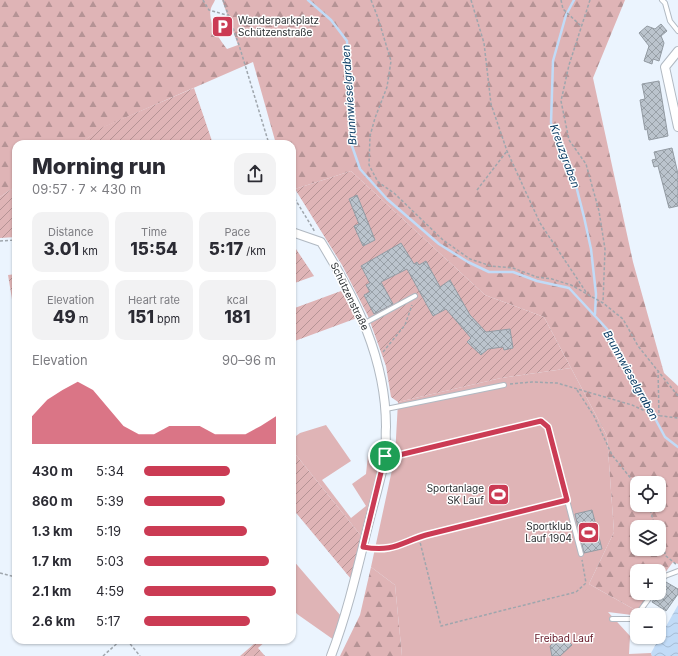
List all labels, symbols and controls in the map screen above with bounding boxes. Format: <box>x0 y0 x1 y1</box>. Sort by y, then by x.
parking icon: Wanderparkplatz Schützenstraße <box>210 13 236 39</box>
place label: Wanderparkplatz Schützenstraße <box>238 14 319 38</box>
water label: Brunnwieselgraben <box>338 44 359 146</box>
water label: Kreuzgraben <box>547 122 583 190</box>
text: Morning run <box>32 153 166 179</box>
button: share <box>234 153 276 195</box>
text: 09:57 · 7 × 430 m <box>32 181 141 197</box>
text: Distance <box>48 225 93 239</box>
text: Time <box>141 225 167 239</box>
text: Pace <box>224 225 250 239</box>
text: 3.01 <box>43 239 79 259</box>
text: 15:54 <box>130 239 178 259</box>
text: 5:17 <box>209 239 243 259</box>
text: km <box>79 244 98 258</box>
text: /km <box>243 244 266 258</box>
street label: Schützenstraße <box>328 260 372 332</box>
text: Elevation <box>47 293 94 307</box>
text: Heart rate <box>128 293 180 307</box>
text: kcal <box>227 293 248 307</box>
text: 49 <box>53 307 76 327</box>
text: 151 <box>128 307 154 327</box>
text: 181 <box>224 307 250 327</box>
text: m <box>76 312 89 326</box>
text: bpm <box>154 312 180 326</box>
water label: Brunnwieselgraben <box>600 328 662 423</box>
text: Elevation <box>32 352 88 368</box>
text: 90–96 m <box>222 352 276 368</box>
pin <box>368 439 402 473</box>
icon: arrive <box>374 445 396 467</box>
text: 430 m <box>32 463 73 479</box>
text: 5:34 <box>96 463 124 479</box>
map controls <box>630 476 666 644</box>
button: locate <box>630 476 666 512</box>
sports icon: Sportanlage SK Lauf <box>486 481 512 507</box>
place label: Sportanlage SK Lauf <box>427 482 484 506</box>
text: 860 m <box>32 493 73 509</box>
text: 5:39 <box>96 493 124 509</box>
sports icon: Sportklub Lauf 1904 <box>575 519 601 545</box>
place label: Sportklub Lauf 1904 <box>525 520 572 544</box>
button: layers <box>630 520 666 556</box>
text: 1.3 km <box>32 523 73 539</box>
text: 5:19 <box>96 523 121 539</box>
text: 1.7 km <box>32 553 72 569</box>
text: 5:03 <box>96 553 124 569</box>
button: + <box>630 564 666 600</box>
text: 2.1 km <box>32 583 71 599</box>
text: 4:59 <box>96 583 124 599</box>
button: − <box>630 608 666 644</box>
text: 2.6 km <box>32 613 75 629</box>
text: 5:17 <box>96 613 120 629</box>
park label: Freibad Lauf <box>534 632 594 644</box>

